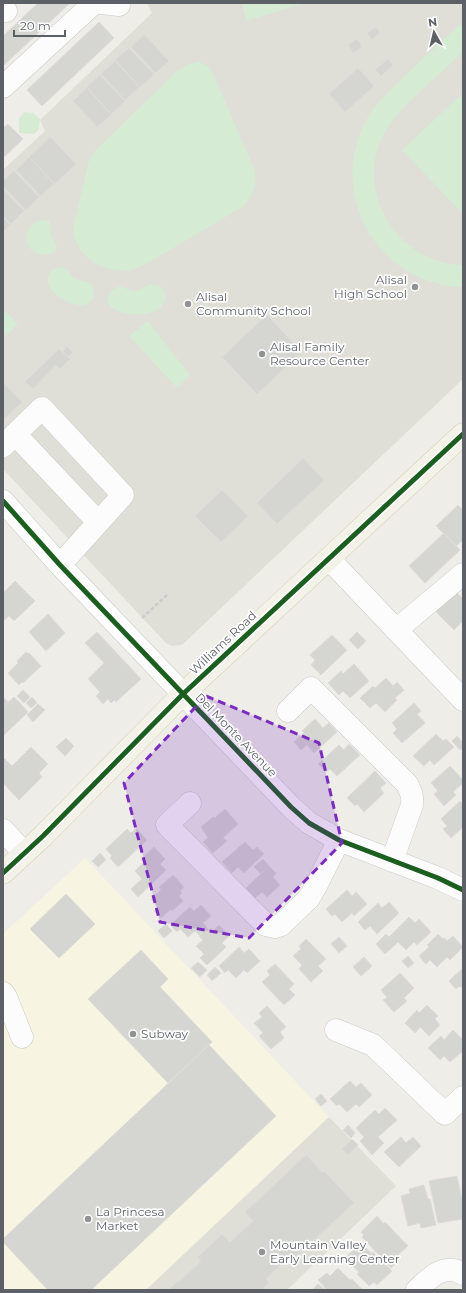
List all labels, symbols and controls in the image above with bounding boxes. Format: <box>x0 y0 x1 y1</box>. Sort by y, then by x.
scale bar <box>14 12 65 38</box>
north arrow <box>414 12 454 52</box>
text: N <box>427 15 438 30</box>
text: 20 m <box>20 18 51 33</box>
place label: Alisal High School <box>334 272 407 301</box>
marker: Alisal High School <box>410 282 420 292</box>
place label: Alisal Community School <box>196 289 311 318</box>
marker: Alisal Community School <box>183 299 193 309</box>
place label: Alisal Family Resource Center <box>270 339 370 368</box>
marker: Alisal Family Resource Center <box>257 349 267 359</box>
street label: Williams Road <box>186 608 259 678</box>
street label: Del Monte Avenue <box>192 690 280 780</box>
place label: Subway <box>141 1026 189 1041</box>
marker: Subway <box>128 1029 138 1039</box>
place label: La Princesa Market <box>96 1204 165 1233</box>
marker: La Princesa Market <box>83 1214 93 1224</box>
place label: Mountain Valley Early Learning Center <box>270 1237 400 1266</box>
marker: Mountain Valley Early Learning Center <box>257 1247 267 1257</box>

